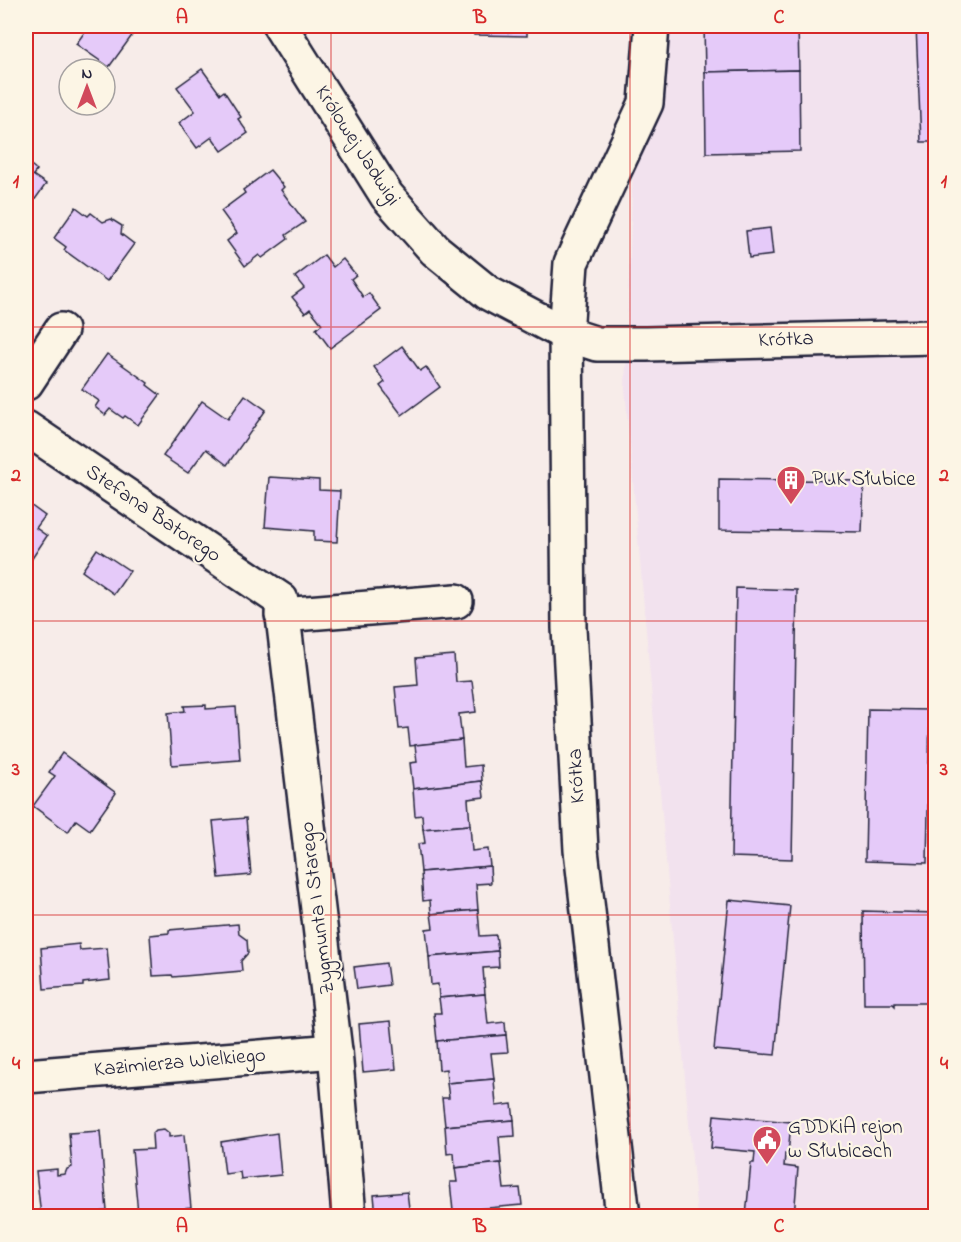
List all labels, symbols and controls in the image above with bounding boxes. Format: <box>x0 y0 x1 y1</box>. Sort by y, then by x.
text: A <box>176 4 188 33</box>
text: B <box>472 4 487 33</box>
text: C <box>774 4 785 33</box>
north arrow <box>57 57 117 117</box>
text: N <box>82 62 93 86</box>
street label: Królowej Jadwigi <box>305 80 407 213</box>
text: 1 <box>13 168 20 197</box>
text: 1 <box>941 168 948 197</box>
street label: Krótka <box>758 324 814 356</box>
street label: Stefana Batorego <box>78 457 227 572</box>
text: 2 <box>10 462 21 491</box>
text: 2 <box>938 462 949 491</box>
building icon: PUK Słubice <box>775 464 807 506</box>
place label: PUK Słubice <box>812 465 916 495</box>
street label: Krótka <box>561 748 593 804</box>
text: 3 <box>11 756 20 785</box>
text: 3 <box>939 756 948 785</box>
street label: Zygmunta I Starego <box>293 820 345 996</box>
street label: Kazimierza Wielkiego <box>93 1041 267 1087</box>
text: 4 <box>12 1050 21 1079</box>
text: 4 <box>940 1050 949 1079</box>
place label: GDDKiA rejon w Słubicach <box>788 1113 903 1167</box>
public building icon: GDDKiA rejon w Słubicach <box>751 1124 783 1166</box>
text: A <box>176 1213 188 1242</box>
text: B <box>472 1213 487 1242</box>
text: C <box>774 1213 785 1242</box>

